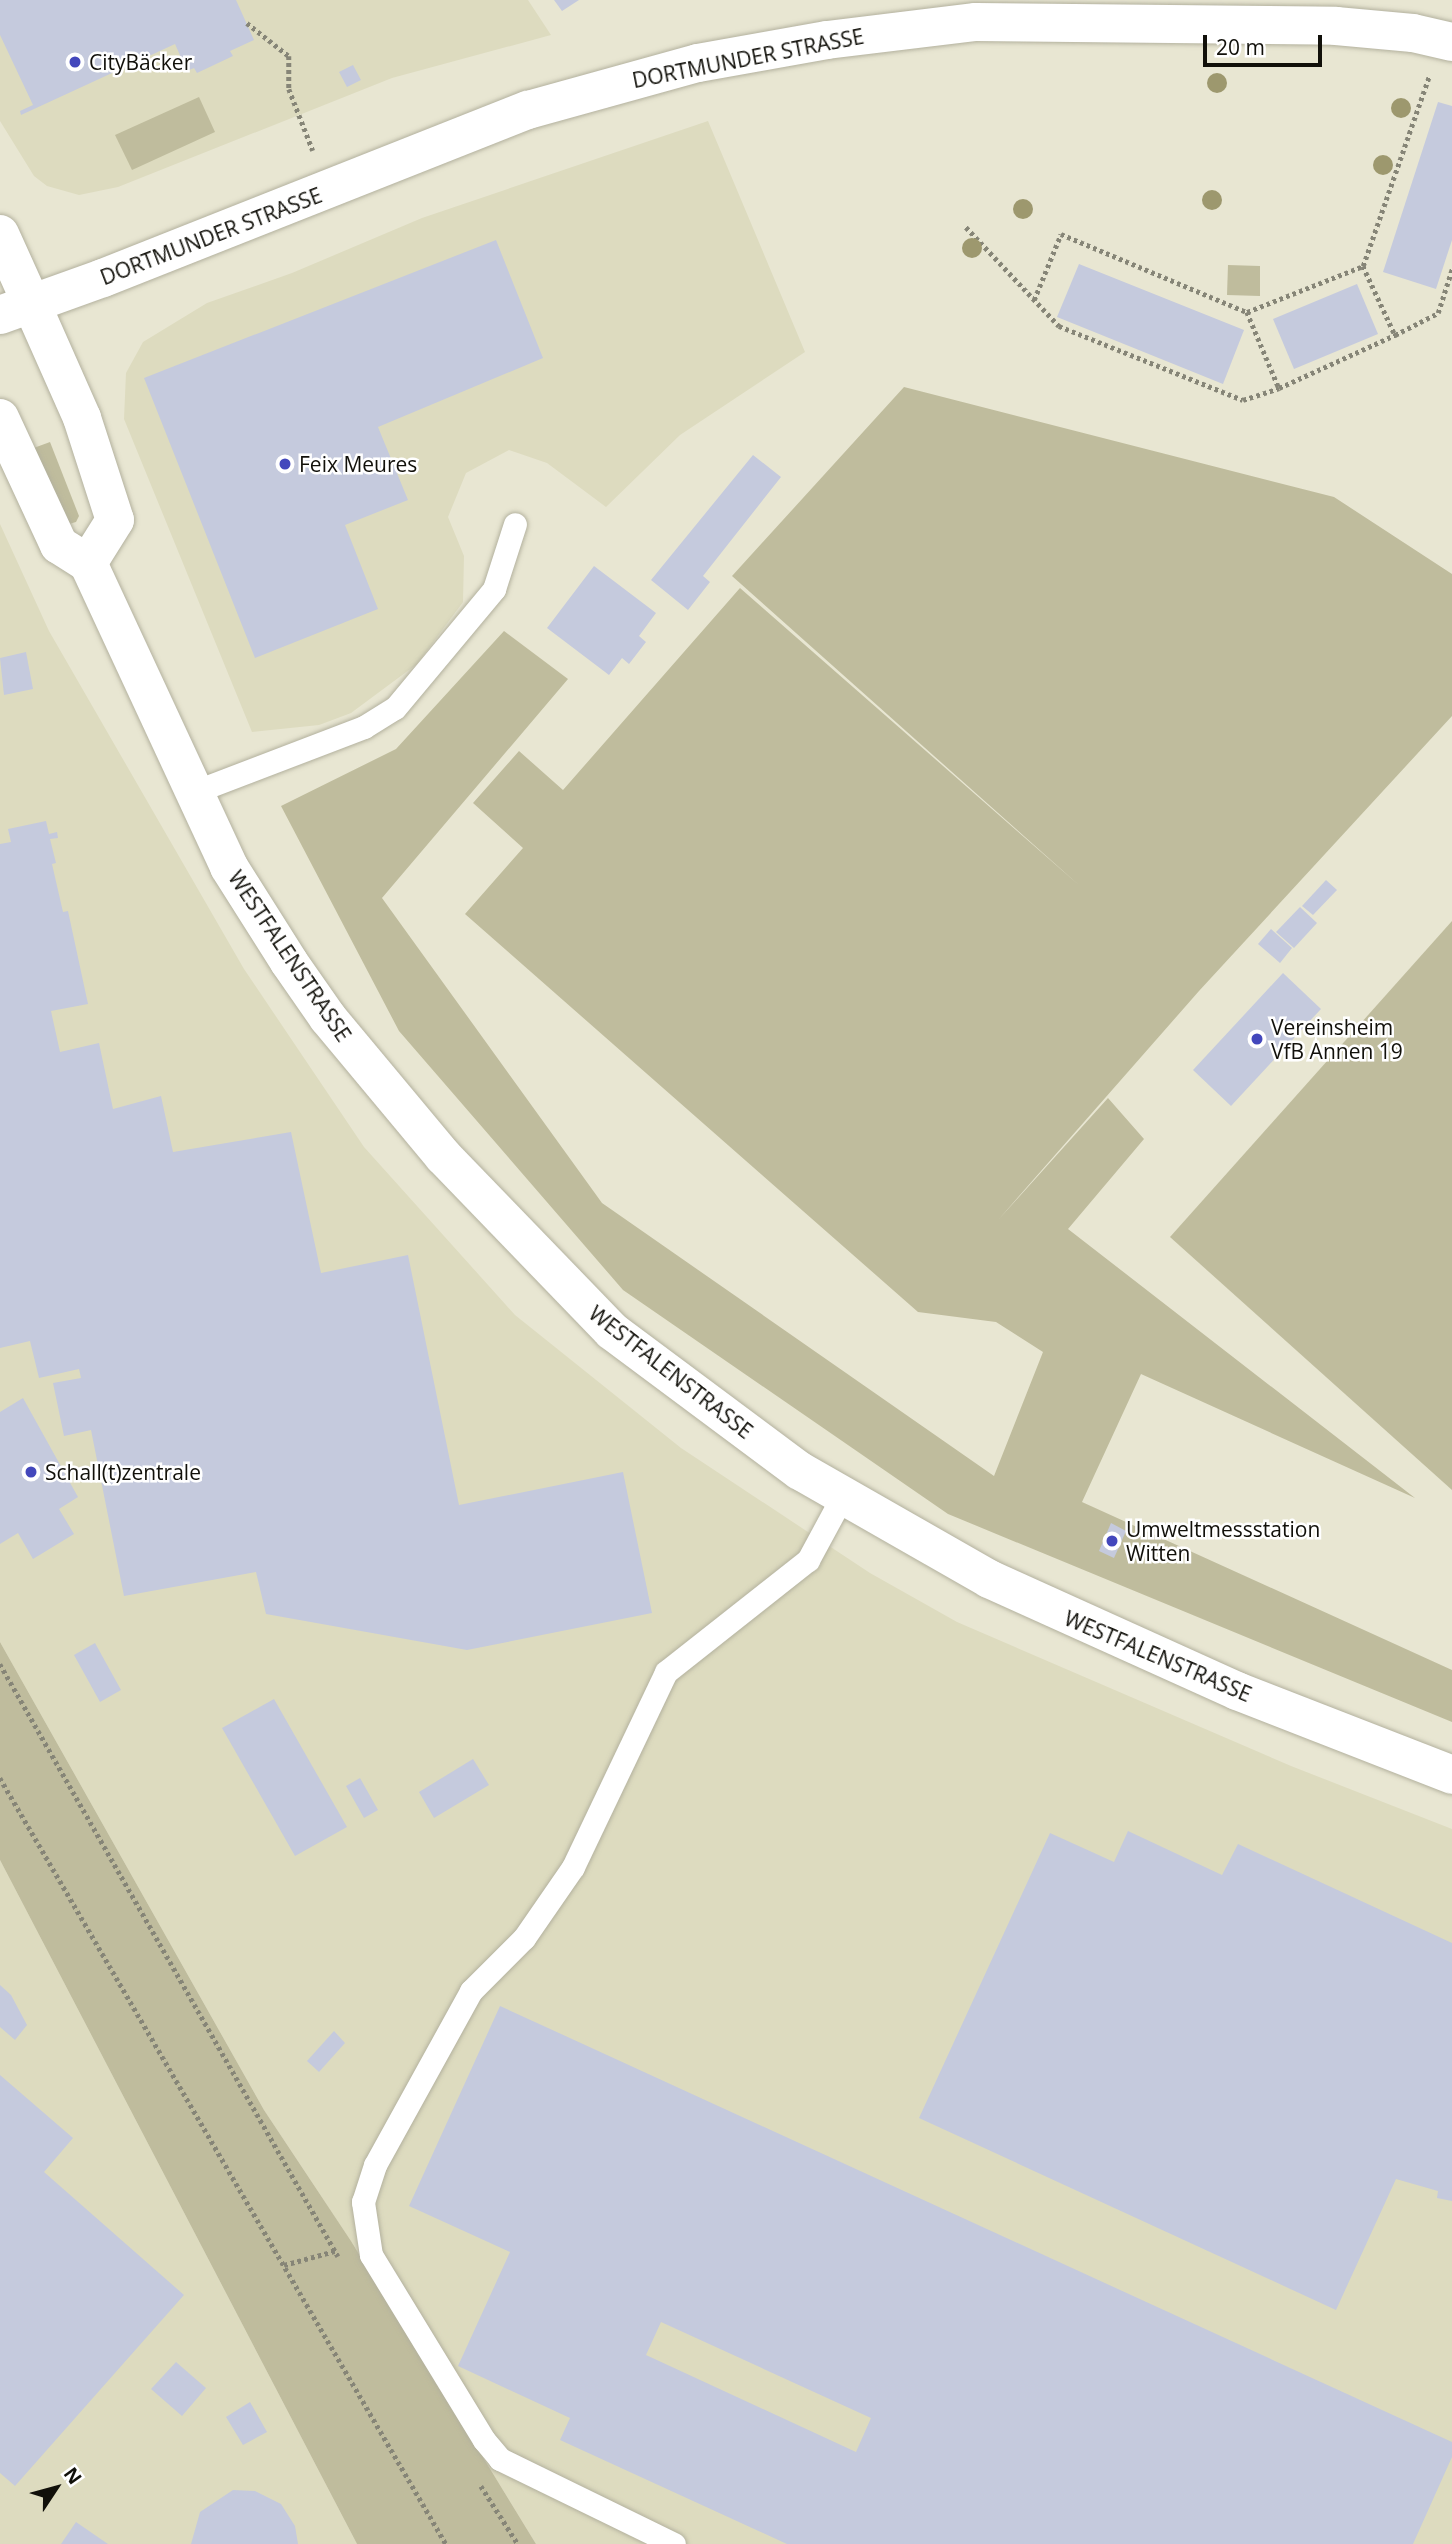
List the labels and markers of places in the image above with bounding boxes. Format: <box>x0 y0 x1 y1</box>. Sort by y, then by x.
place label: CityBäcker <box>89 49 192 75</box>
marker: CityBäcker <box>67 54 83 70</box>
place label: Feix Meures <box>299 451 417 477</box>
marker: Feix Meures <box>277 456 293 472</box>
place label: Vereinsheim VfB Annen 19 <box>1271 1014 1403 1064</box>
marker: Vereinsheim VfB Annen 19 <box>1249 1031 1265 1047</box>
place label: Schall(t)zentrale <box>45 1459 201 1485</box>
marker: Schall(t)zentrale <box>23 1464 39 1480</box>
place label: Umweltmessstation Witten <box>1126 1516 1320 1566</box>
marker: Umweltmessstation Witten <box>1104 1533 1120 1549</box>

